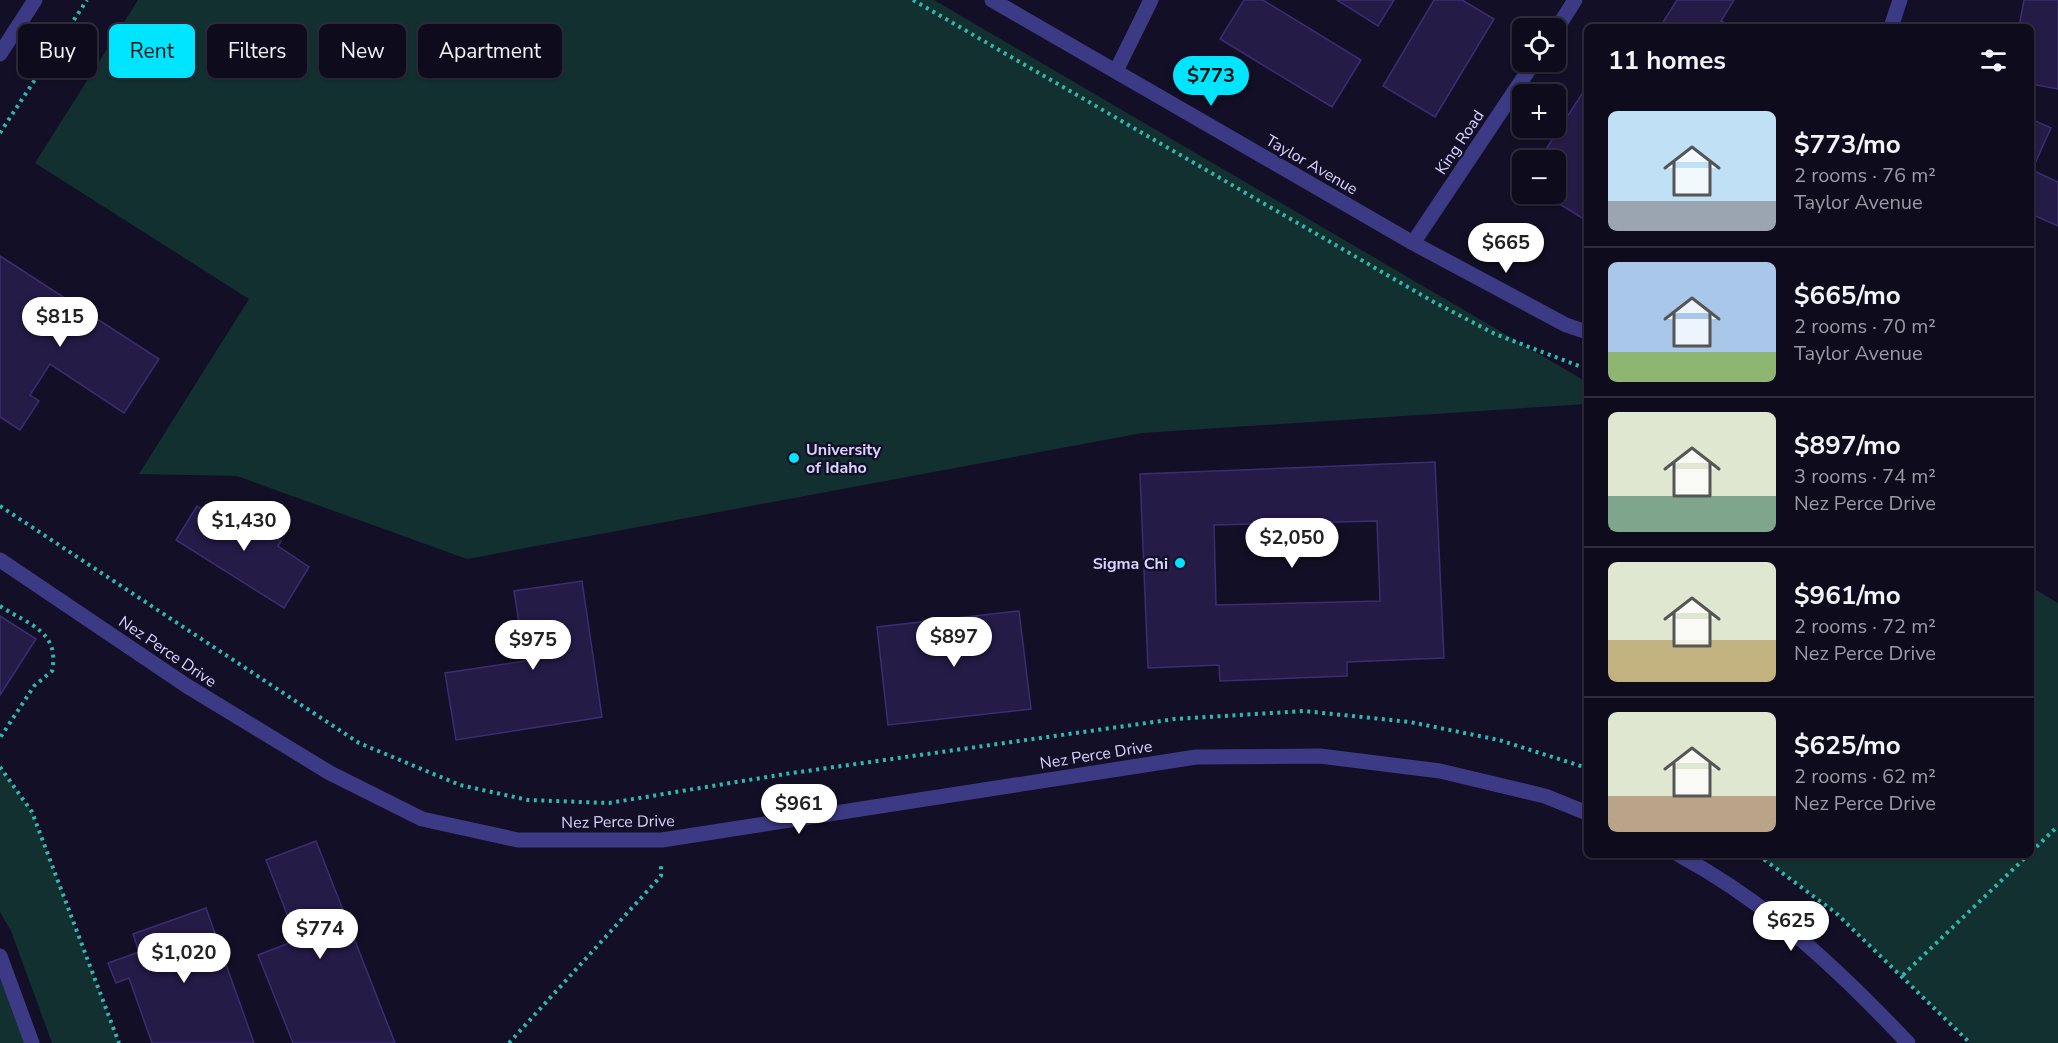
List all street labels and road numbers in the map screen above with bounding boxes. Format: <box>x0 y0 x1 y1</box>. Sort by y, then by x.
street label: King Road <box>1430 106 1490 179</box>
street label: Taylor Avenue <box>1261 130 1362 200</box>
street label: Nez Perce Drive <box>114 611 221 693</box>
street label: Nez Perce Drive <box>1038 735 1154 775</box>
street label: Nez Perce Drive <box>561 810 675 834</box>

